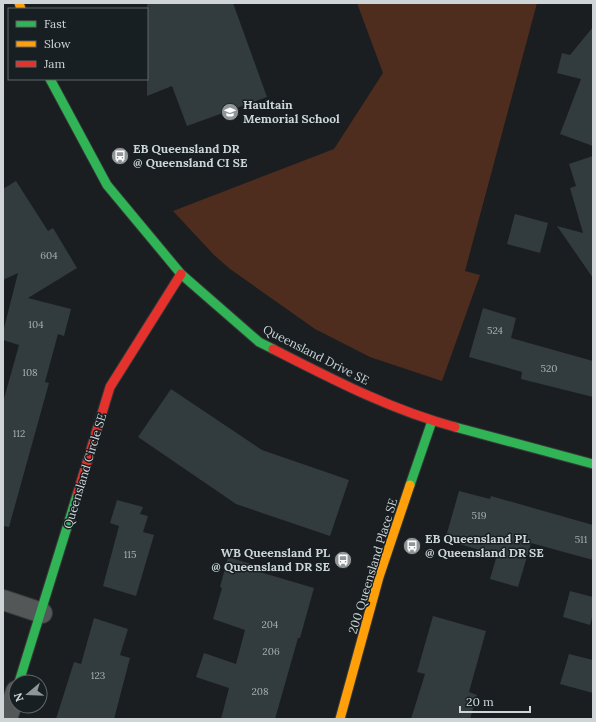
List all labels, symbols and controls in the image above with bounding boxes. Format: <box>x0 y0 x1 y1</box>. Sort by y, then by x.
legend <box>8 8 148 80</box>
text: Fast <box>44 16 67 31</box>
text: Slow <box>44 36 71 51</box>
text: Jam <box>43 56 65 71</box>
place label: Haultain Memorial School <box>243 97 340 126</box>
school or university icon: Haultain Memorial School <box>220 102 240 122</box>
place label: EB Queensland DR @ Queensland CI SE <box>133 141 247 170</box>
bus stop icon: EB Queensland DR @ Queensland CI SE <box>110 146 130 166</box>
house number: 604 <box>40 249 58 262</box>
house number: 104 <box>28 318 44 331</box>
street label: Queensland Drive SE <box>261 321 372 388</box>
house number: 524 <box>487 324 504 337</box>
house number: 520 <box>540 362 558 375</box>
house number: 108 <box>22 366 38 379</box>
street label: Queensland Circle SE <box>60 411 109 530</box>
house number: 112 <box>13 427 25 440</box>
street label: 200 Queensland Place SE <box>345 496 400 635</box>
house number: 519 <box>472 509 487 522</box>
place label: EB Queensland PL @ Queensland DR SE <box>425 531 544 560</box>
house number: 511 <box>575 533 588 546</box>
bus stop icon: EB Queensland PL @ Queensland DR SE <box>402 536 422 556</box>
place label: WB Queensland PL @ Queensland DR SE <box>211 545 331 574</box>
house number: 115 <box>124 548 136 561</box>
bus stop icon: WB Queensland PL @ Queensland DR SE <box>333 550 353 570</box>
house number: 204 <box>262 618 279 631</box>
house number: 206 <box>262 645 280 658</box>
house number: 123 <box>91 669 106 682</box>
north arrow <box>8 674 48 714</box>
house number: 208 <box>251 685 269 698</box>
scale bar <box>460 688 530 714</box>
text: N <box>10 690 27 704</box>
text: 20 m <box>466 694 494 709</box>

